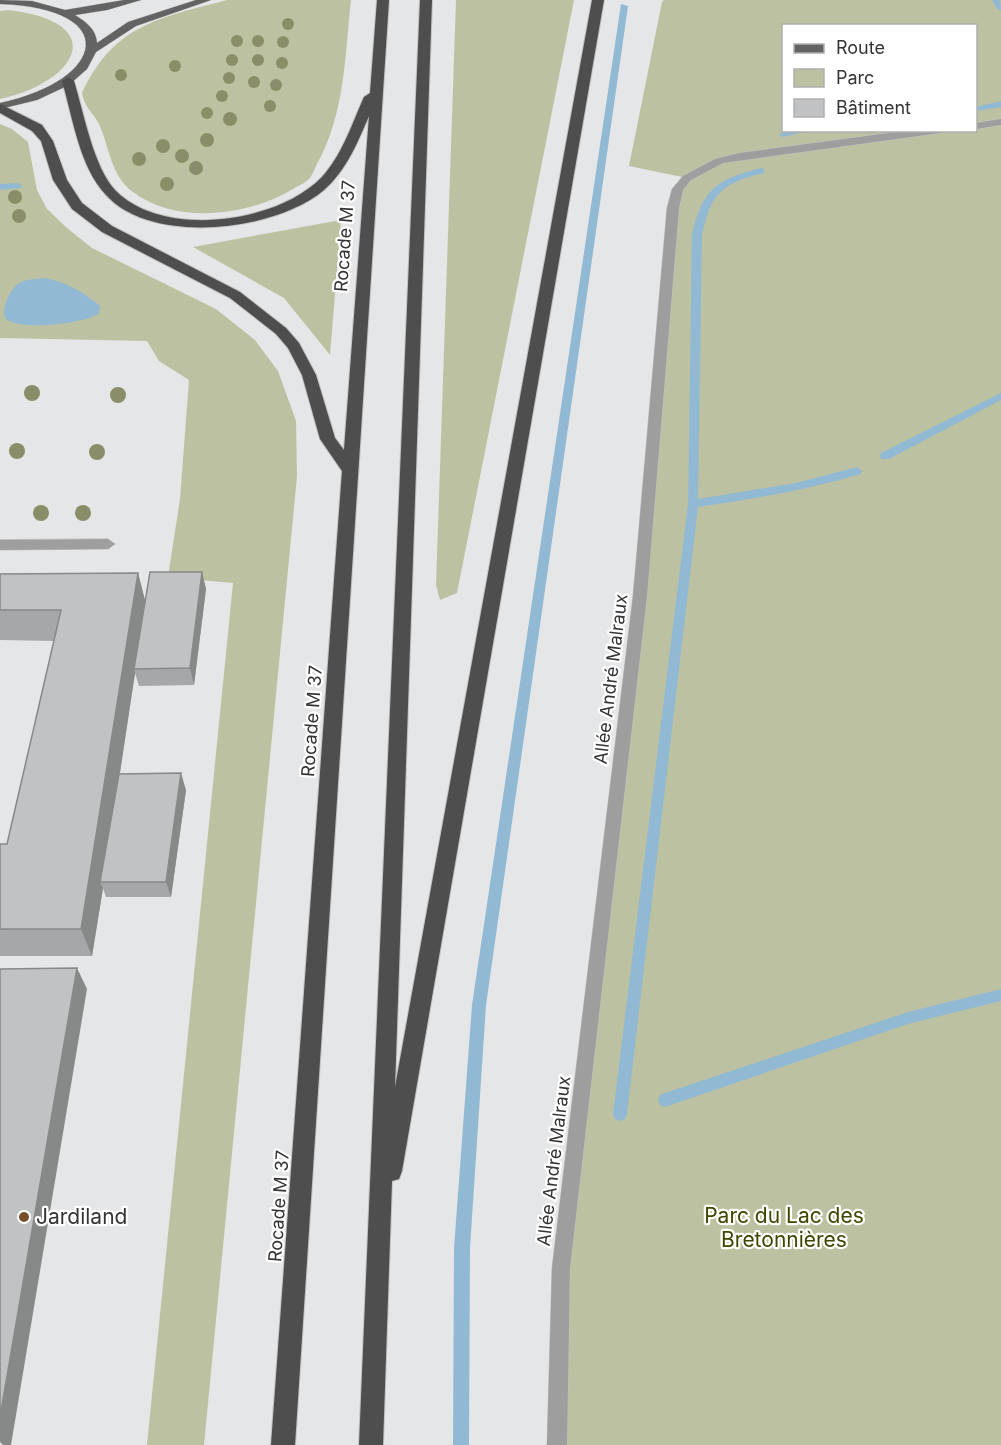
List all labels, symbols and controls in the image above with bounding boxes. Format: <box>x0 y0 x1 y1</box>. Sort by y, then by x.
legend <box>782 24 977 132</box>
text: Route <box>836 37 885 58</box>
text: Parc <box>836 67 874 88</box>
text: Bâtiment <box>836 97 911 118</box>
street label: Rocade M 37 <box>330 179 359 293</box>
street label: Allée André Malraux <box>590 592 631 765</box>
street label: Rocade M 37 <box>297 664 326 778</box>
street label: Allée André Malraux <box>533 1074 574 1247</box>
street label: Rocade M 37 <box>264 1149 293 1263</box>
park label: Parc du Lac des Bretonnières <box>704 1203 864 1252</box>
place label: Jardiland <box>36 1204 127 1229</box>
marker: Jardiland <box>17 1210 31 1224</box>

